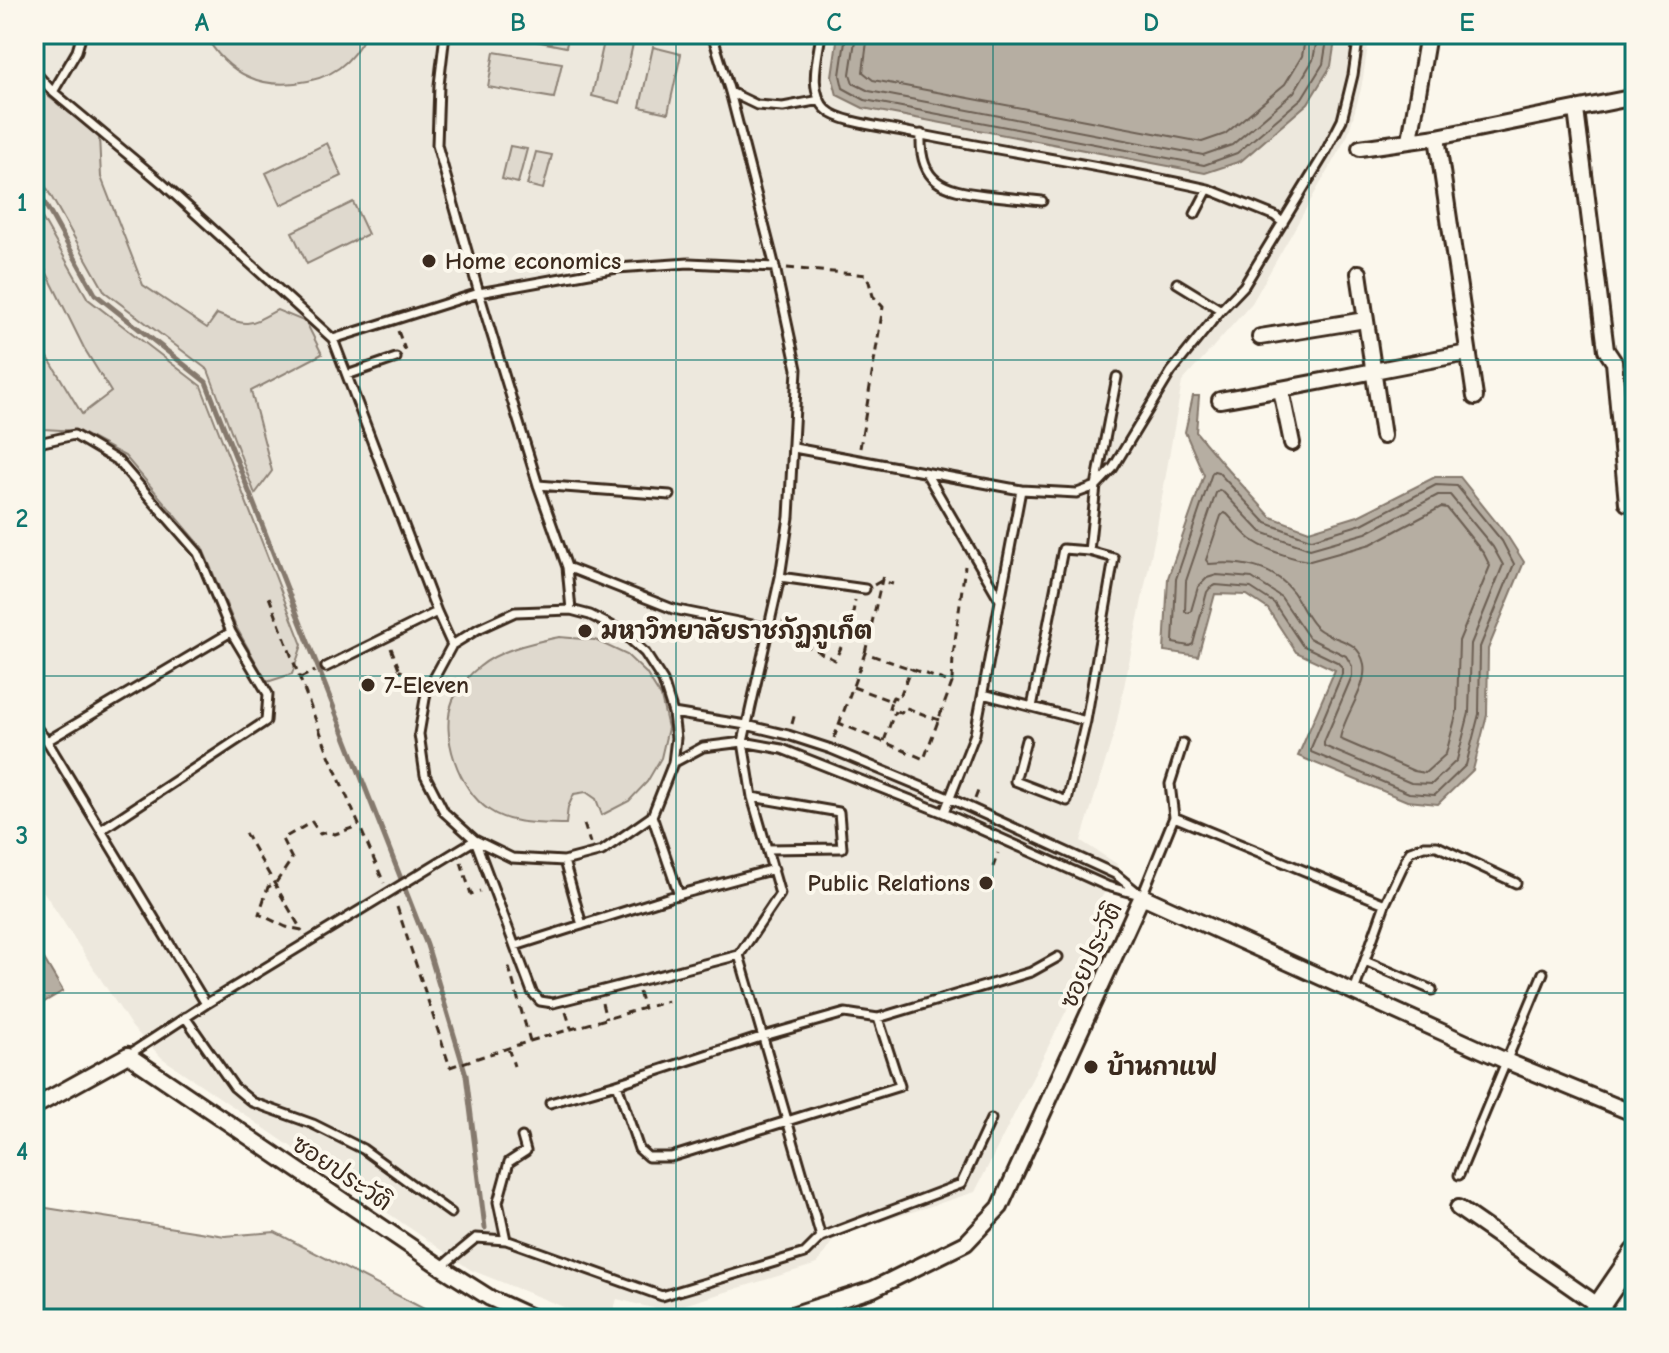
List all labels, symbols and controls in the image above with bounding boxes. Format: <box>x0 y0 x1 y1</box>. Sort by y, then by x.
text: A <box>195 8 210 38</box>
text: B <box>510 8 526 38</box>
text: C <box>826 8 842 38</box>
text: D <box>1143 8 1159 38</box>
text: E <box>1459 8 1475 38</box>
text: 1 <box>17 188 27 218</box>
place label: Home economics <box>445 247 621 275</box>
marker: Home economics <box>420 252 438 270</box>
text: 2 <box>16 504 28 534</box>
place label: มหาวิทยาลัยราชภัฏภูเก็ต <box>601 614 872 649</box>
marker: มหาวิทยาลัยราชภัฏภูเก็ต <box>576 622 594 640</box>
place label: 7-Eleven <box>384 671 469 699</box>
marker: 7-Eleven <box>359 676 377 694</box>
text: 3 <box>16 821 28 851</box>
place label: Public Relations <box>807 869 970 897</box>
marker: Public Relations <box>977 874 995 892</box>
street label: ซอยประวัติ <box>1054 897 1128 1013</box>
place label: บ้านกาแฟ <box>1107 1050 1217 1081</box>
marker: บ้านกาแฟ <box>1082 1058 1100 1076</box>
street label: ซอยประวัติ <box>287 1129 397 1217</box>
text: 4 <box>16 1137 28 1167</box>

